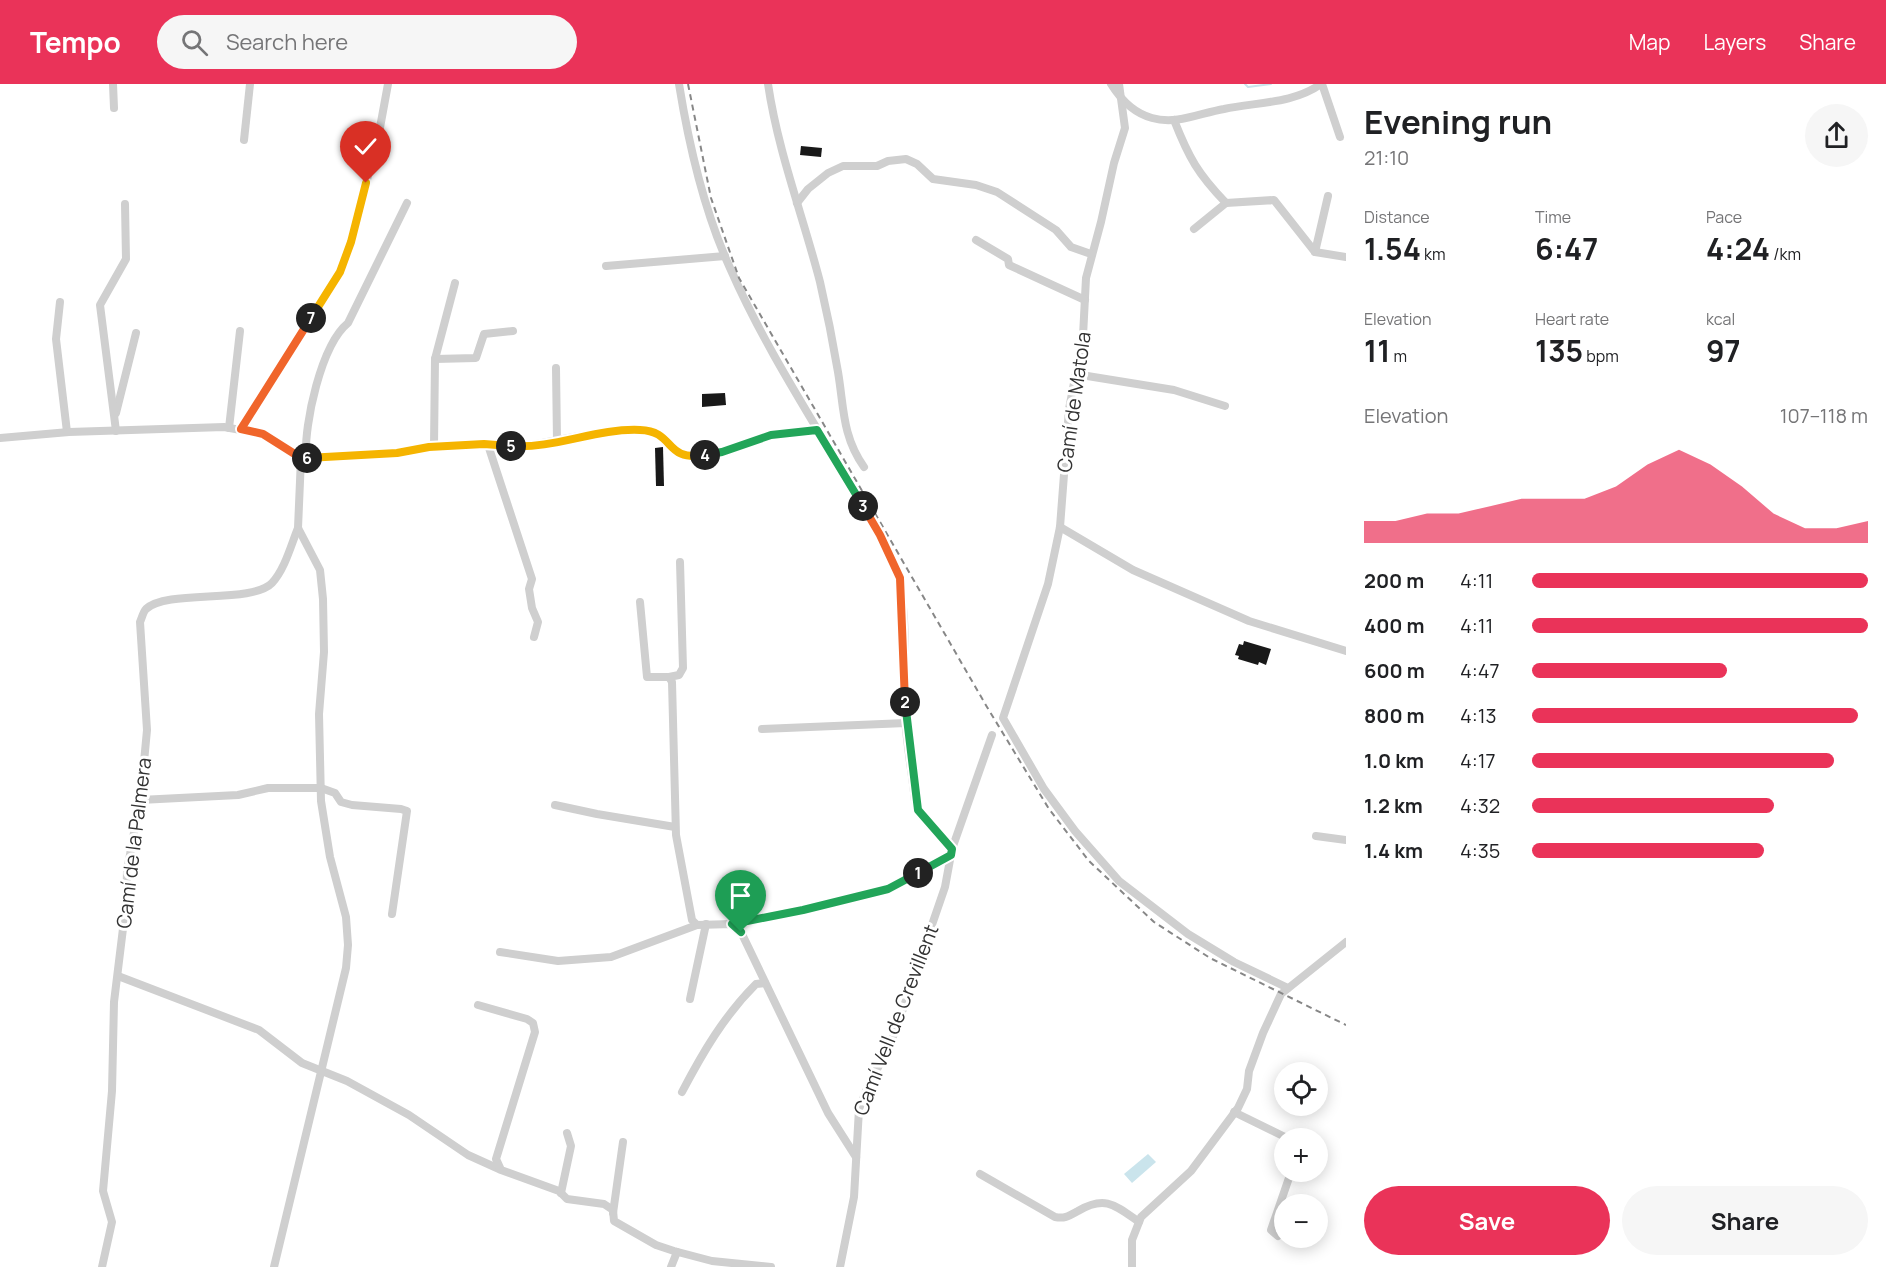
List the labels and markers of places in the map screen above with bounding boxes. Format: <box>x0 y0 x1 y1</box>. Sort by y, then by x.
pin <box>340 121 391 183</box>
pin: 7 <box>296 303 326 333</box>
pin: 5 <box>496 431 526 461</box>
pin: 4 <box>690 440 720 470</box>
pin: 6 <box>292 443 322 473</box>
pin: 3 <box>848 491 878 521</box>
pin: 2 <box>890 687 920 717</box>
pin: 1 <box>903 858 933 888</box>
pin <box>715 870 766 932</box>

